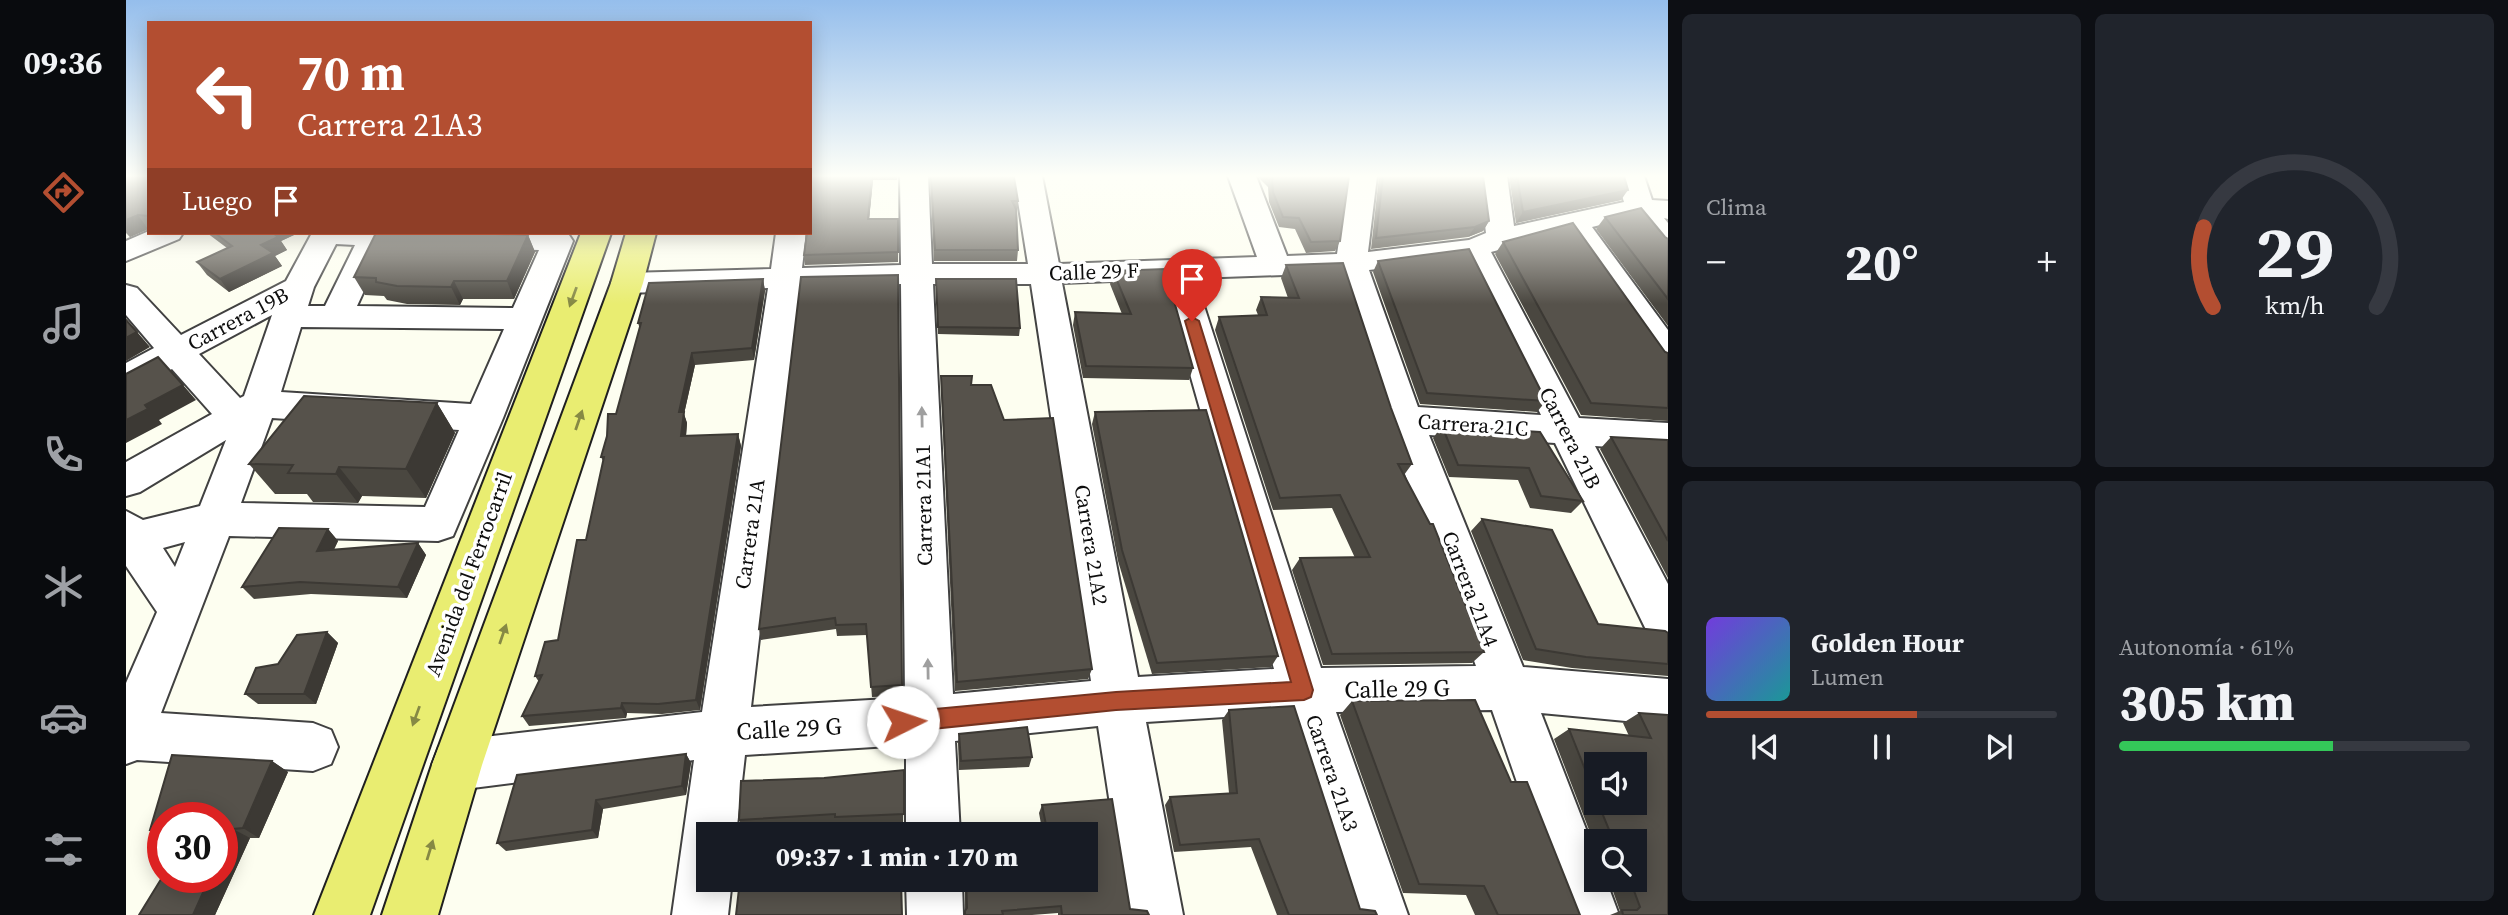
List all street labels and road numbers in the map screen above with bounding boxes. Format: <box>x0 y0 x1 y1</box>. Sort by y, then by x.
street label: Calle 29 F <box>1048 255 1140 288</box>
street label: Carrera 19B <box>182 280 293 357</box>
street label: Carrera 21B <box>1532 382 1608 494</box>
street label: Carrera 21C <box>1417 406 1529 443</box>
street label: Carrera 21A1 <box>908 444 939 566</box>
street label: Avenida del Ferrocarril <box>418 468 519 680</box>
street label: Carrera 21A <box>727 477 772 591</box>
street label: Carrera 21A2 <box>1068 483 1115 607</box>
street label: Carrera 21A4 <box>1435 527 1506 651</box>
street label: Calle 29 G <box>1344 671 1451 706</box>
street label: Calle 29 G <box>735 709 843 748</box>
street label: Carrera 21A3 <box>1299 711 1366 835</box>

